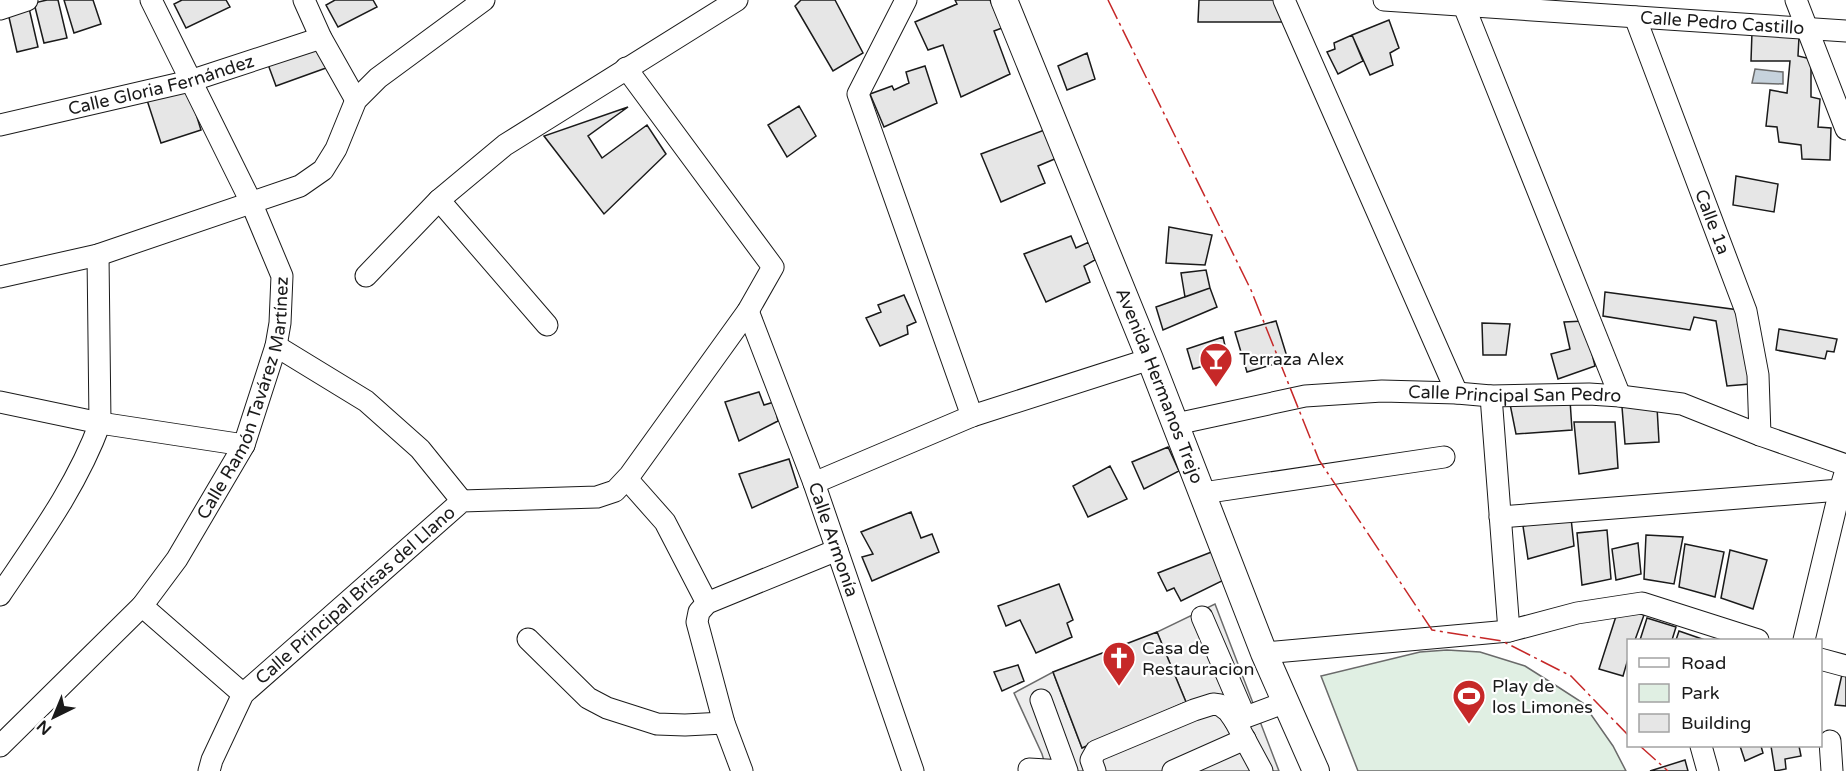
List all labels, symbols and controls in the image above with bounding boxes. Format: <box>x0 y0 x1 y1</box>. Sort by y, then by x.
street label: Calle Pedro Castillo <box>1639 6 1805 39</box>
street label: Calle Gloria Fernández <box>66 50 257 120</box>
street label: Calle 1a <box>1690 186 1735 258</box>
street label: Calle Ramón Tavárez Martínez <box>192 276 293 523</box>
street label: Avenida Hermanos Trejo <box>1111 285 1208 487</box>
bar icon: Terraza Alex <box>1198 341 1234 388</box>
place label: Terraza Alex <box>1239 348 1344 370</box>
street label: Calle Principal San Pedro <box>1408 381 1622 407</box>
street label: Calle Armonía <box>804 479 863 600</box>
street label: Calle Principal Brisas del Llano <box>251 501 460 689</box>
place label: Casa de Restauracion <box>1142 637 1254 680</box>
legend <box>1627 639 1822 747</box>
church icon: Casa de Restauracion <box>1101 640 1137 687</box>
text: Road <box>1681 652 1726 674</box>
place label: Play de los Limones <box>1492 675 1593 718</box>
sports icon: Play de los Limones <box>1451 678 1487 725</box>
text: Park <box>1681 682 1720 704</box>
north arrow <box>24 687 84 747</box>
text: Building <box>1681 712 1751 734</box>
text: N <box>33 716 56 739</box>

